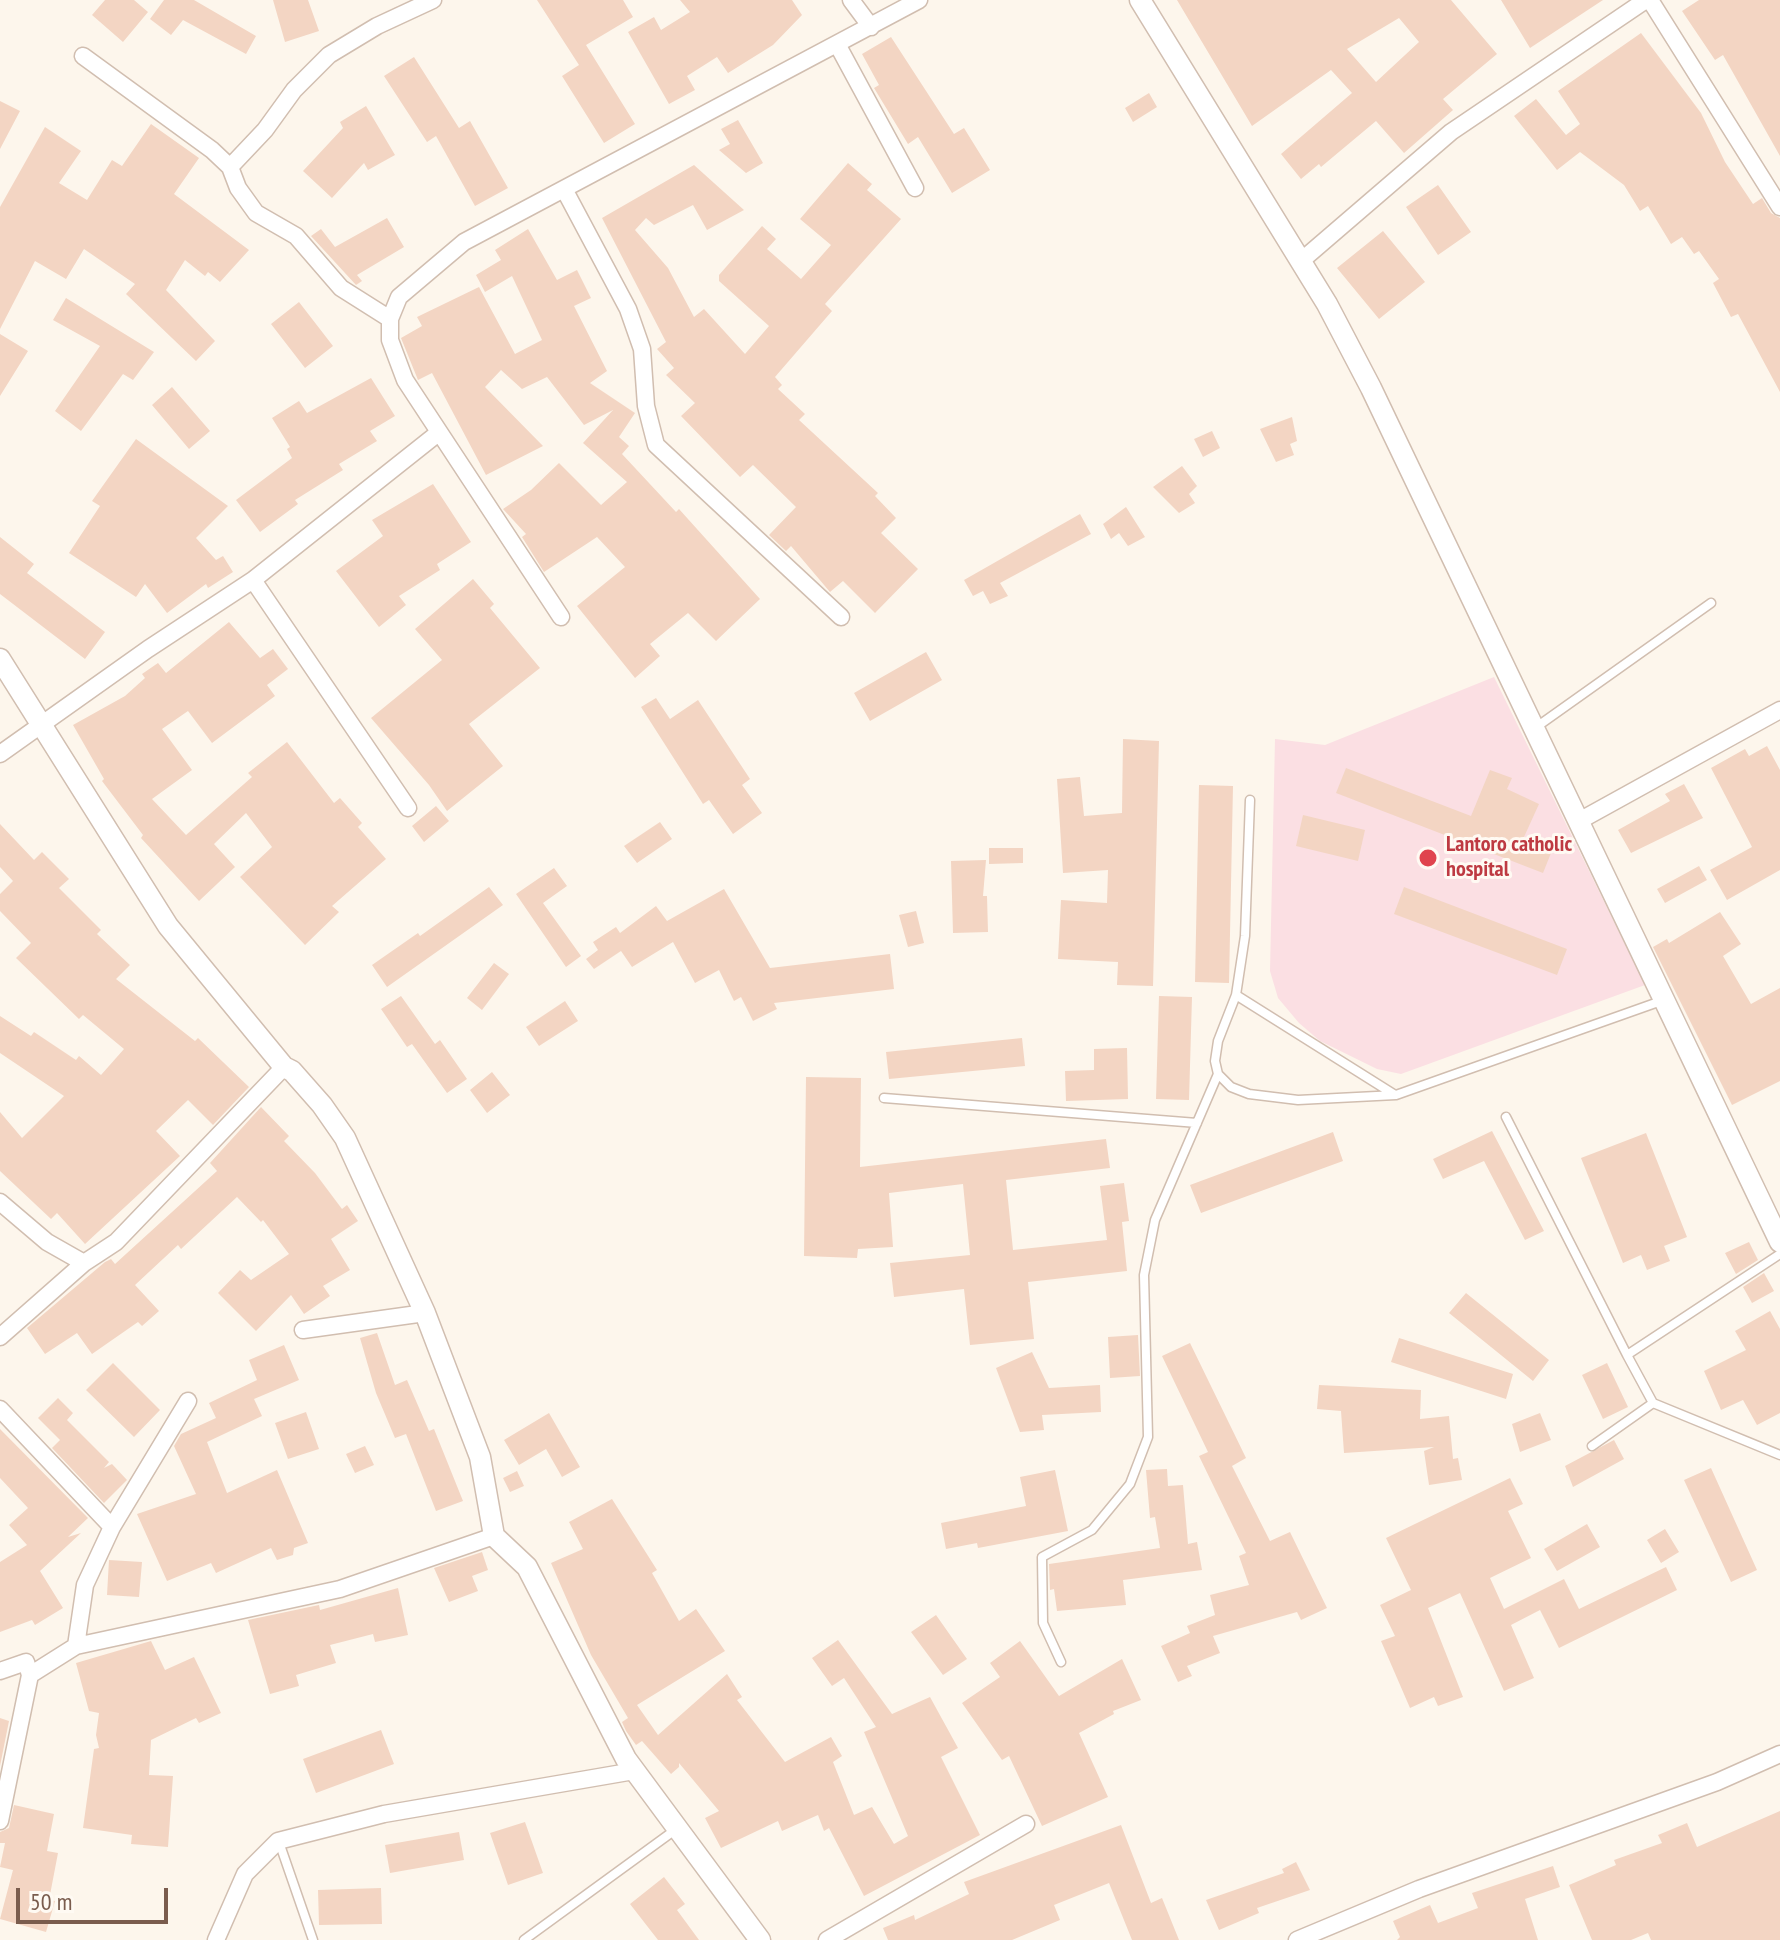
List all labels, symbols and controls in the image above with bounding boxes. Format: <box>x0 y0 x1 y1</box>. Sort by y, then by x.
place label: Lantoro catholic hospital <box>1446 832 1572 884</box>
marker: Lantoro catholic hospital <box>1417 847 1439 869</box>
scale bar <box>20 1872 172 1922</box>
text: 50 m <box>30 1886 72 1917</box>

